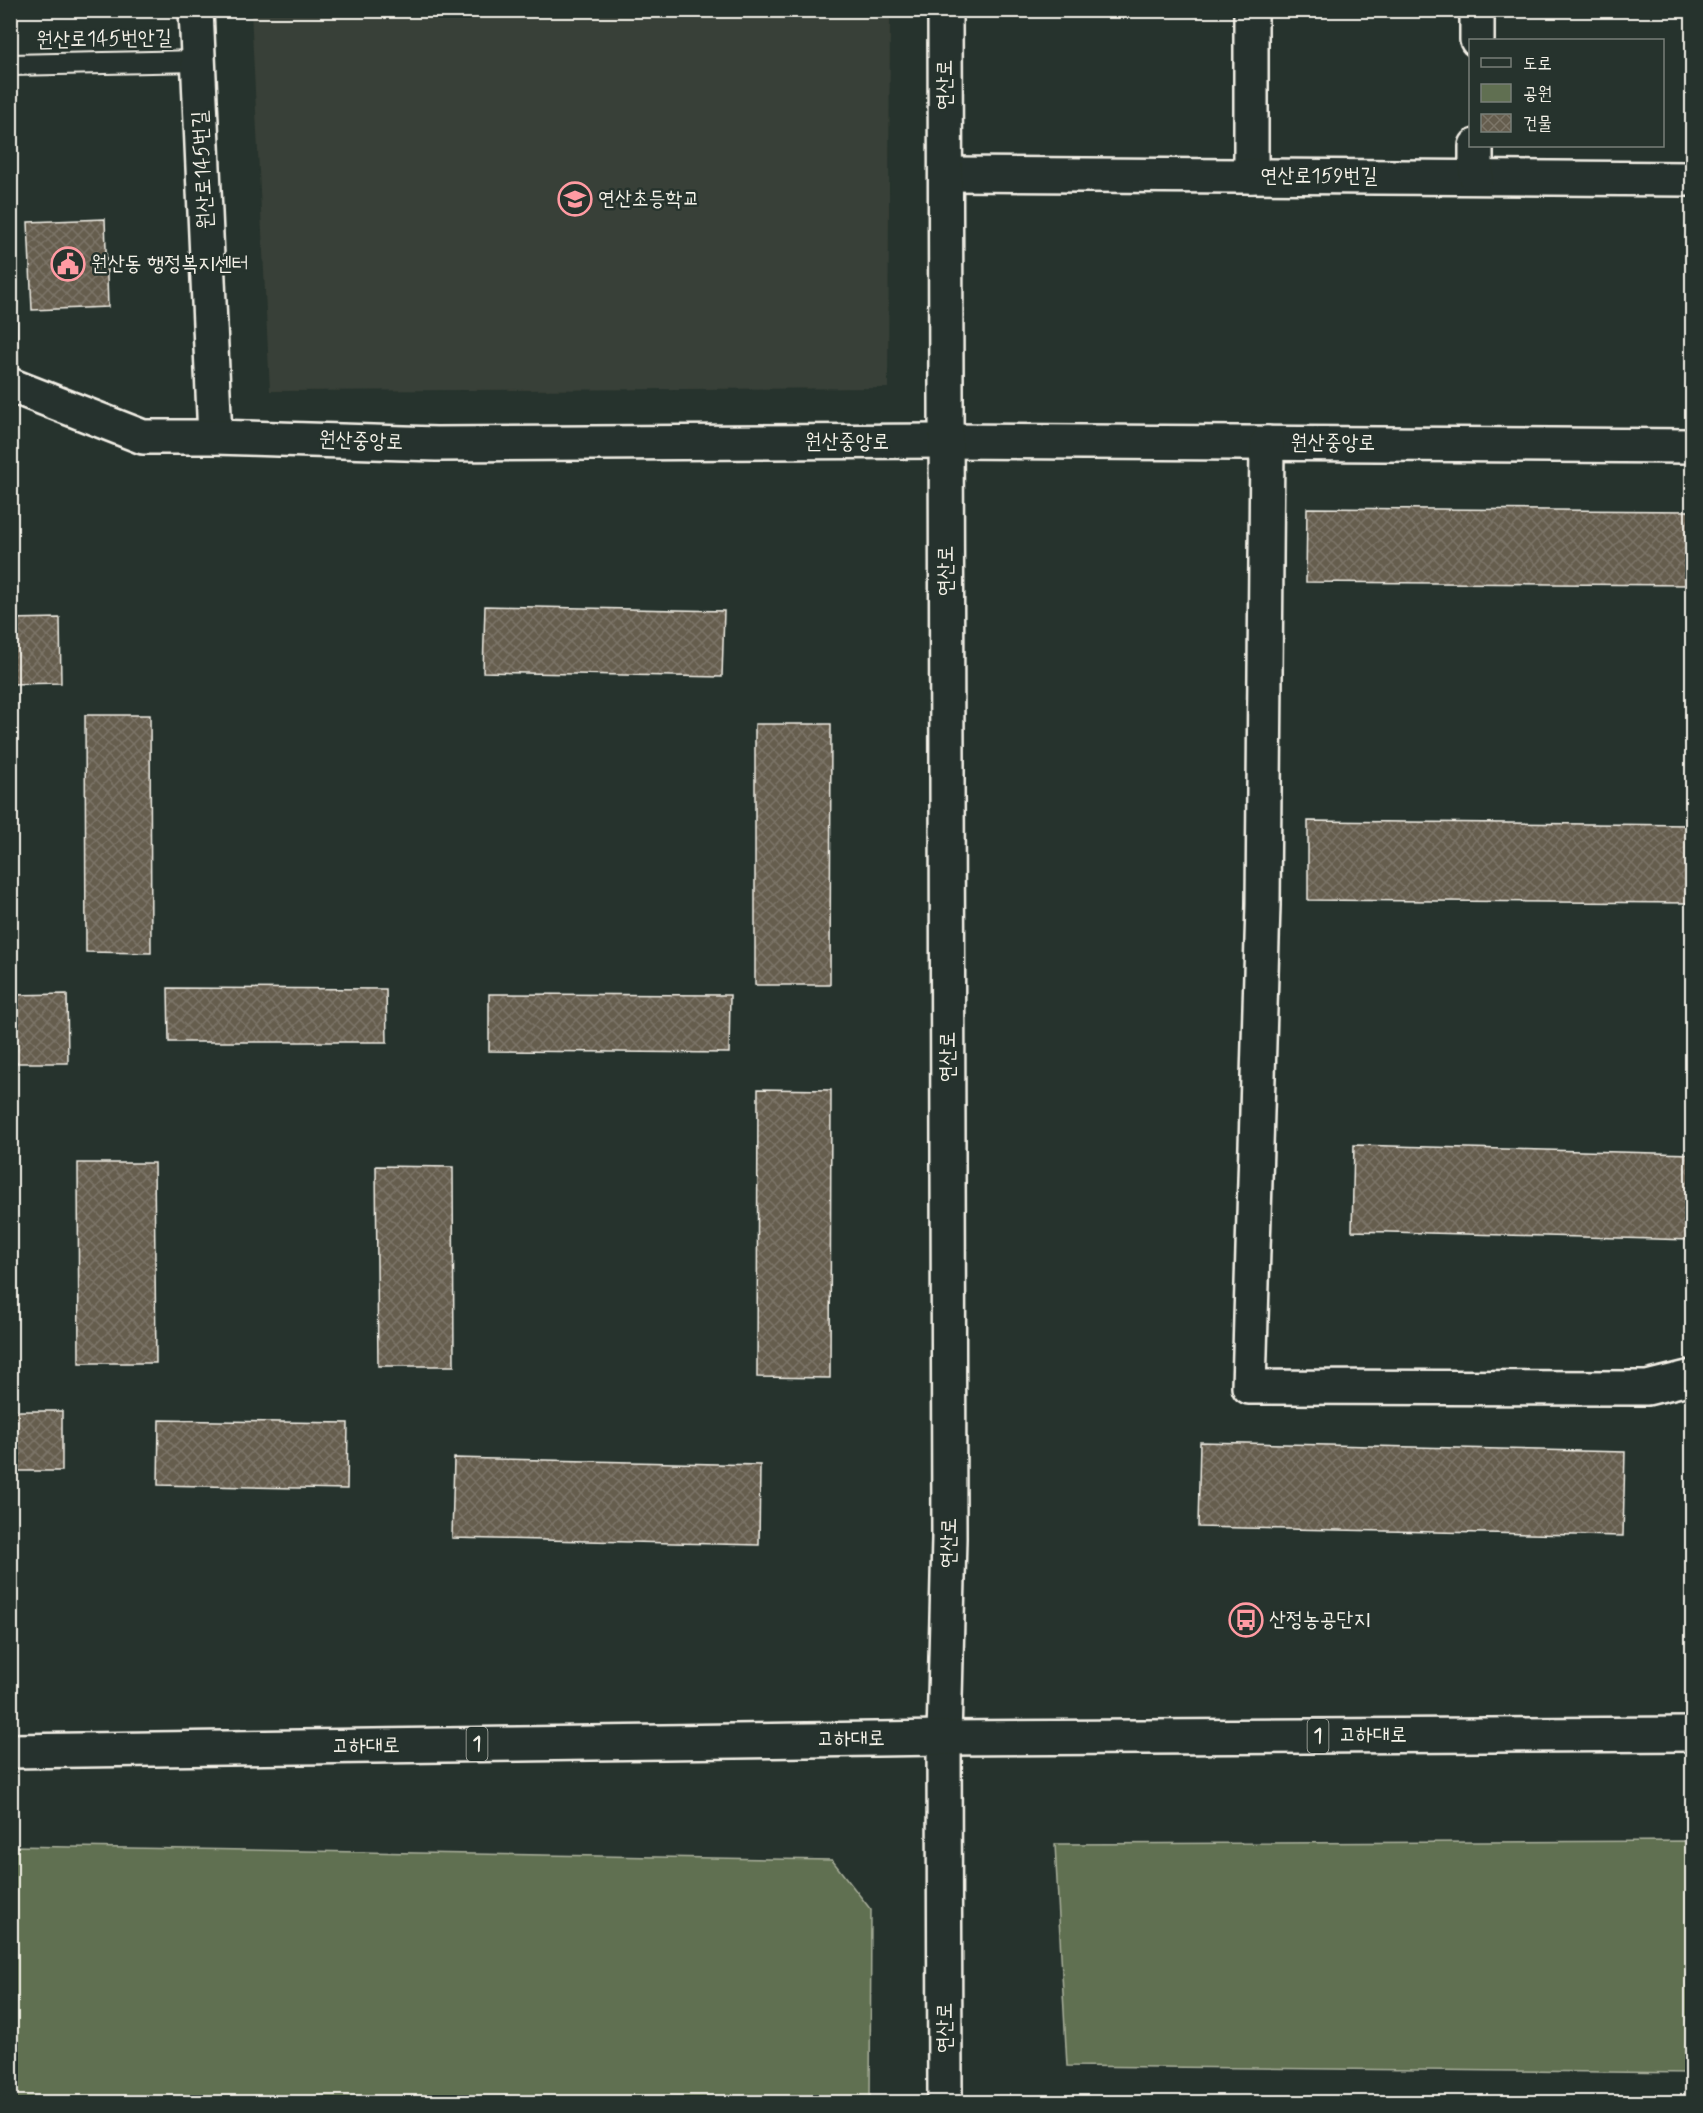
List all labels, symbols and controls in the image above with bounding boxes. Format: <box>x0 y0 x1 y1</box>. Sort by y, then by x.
street label: 원산로145번안길 <box>36 24 172 54</box>
legend <box>1469 39 1664 147</box>
text: 도로 <box>1523 52 1552 76</box>
street label: 연산로 <box>931 60 959 110</box>
text: 공원 <box>1523 82 1552 106</box>
street label: 원산로145번길 <box>186 110 220 230</box>
text: 건물 <box>1523 112 1552 136</box>
street label: 연산로159번길 <box>1261 162 1377 190</box>
school or university icon: 연산초등학교 <box>557 181 593 217</box>
place label: 연산초등학교 <box>598 185 699 213</box>
public building icon: 원산동 행정복지센터 <box>50 246 86 282</box>
place label: 원산동 행정복지센터 <box>91 250 249 278</box>
street label: 원산중앙로 <box>318 426 404 456</box>
street label: 원산중앙로 <box>805 428 889 456</box>
street label: 원산중앙로 <box>1291 429 1375 457</box>
street label: 연산로 <box>932 546 960 596</box>
street label: 연산로 <box>934 1032 962 1082</box>
street label: 연산로 <box>935 1517 963 1569</box>
bus stop icon: 산정농공단지 <box>1228 1602 1264 1638</box>
place label: 산정농공단지 <box>1269 1606 1370 1634</box>
road number: 1 <box>1308 1719 1328 1753</box>
street label: 고하대로 <box>1339 1721 1407 1749</box>
street label: 고하대로 <box>817 1724 885 1754</box>
road number: 1 <box>466 1727 488 1761</box>
street label: 고하대로 <box>332 1731 400 1761</box>
street label: 연산로 <box>931 2003 959 2053</box>

